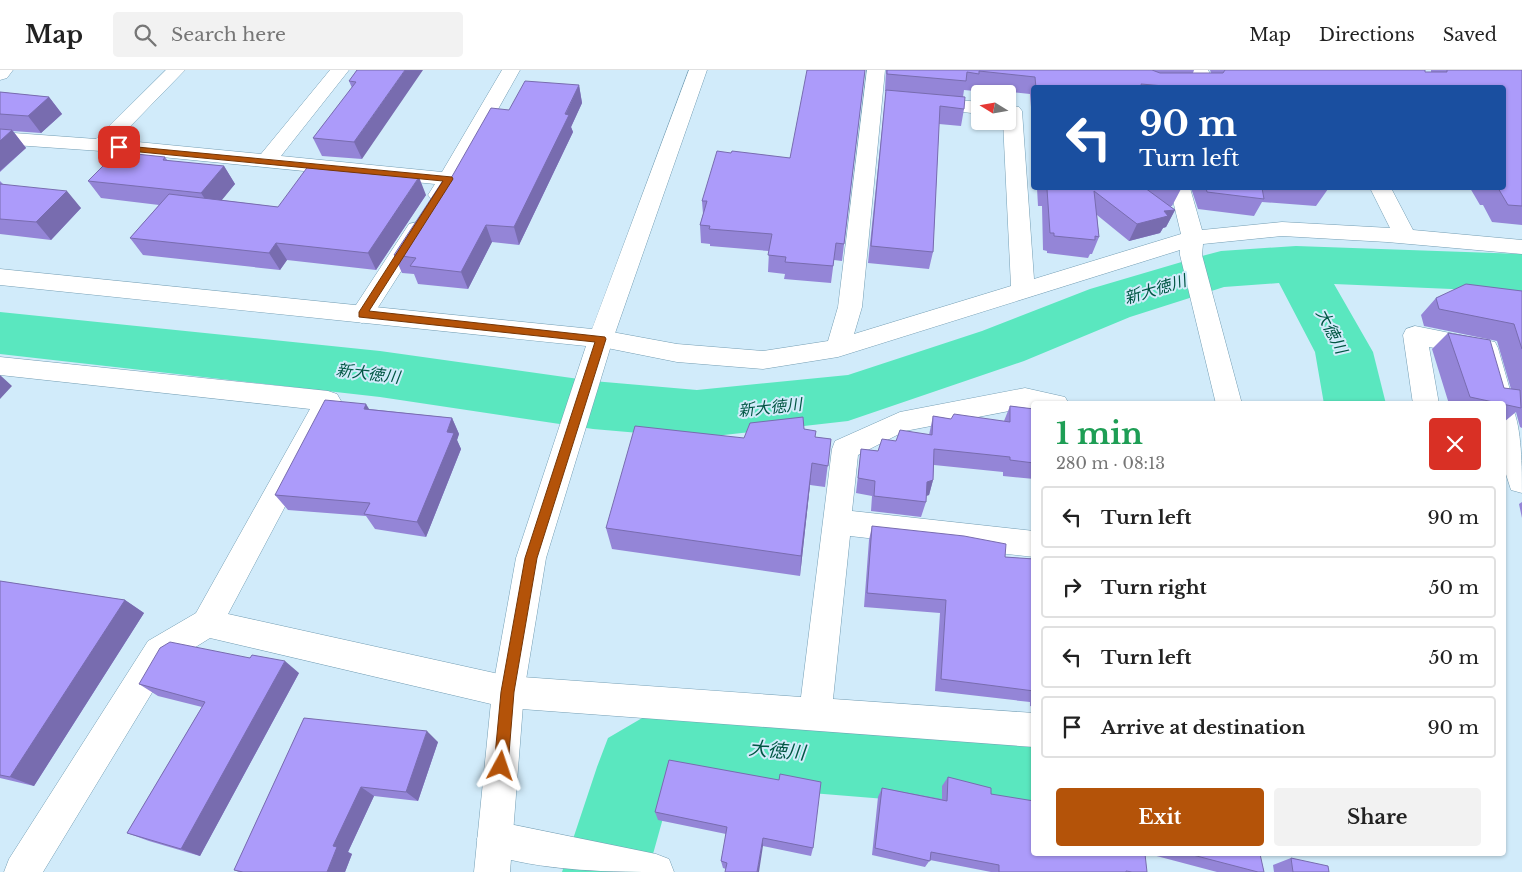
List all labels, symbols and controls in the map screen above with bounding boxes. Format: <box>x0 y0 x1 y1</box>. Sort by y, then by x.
search box <box>113 12 463 57</box>
text: Map <box>25 20 83 49</box>
icon: search <box>131 21 159 49</box>
text: Search here <box>171 23 286 46</box>
text: Map <box>1249 24 1291 46</box>
text: Directions <box>1319 24 1415 46</box>
text: Saved <box>1443 24 1497 46</box>
north arrow <box>971 85 1016 130</box>
map controls <box>971 85 1016 130</box>
text: 90 m <box>1139 102 1237 145</box>
icon: left <box>1056 105 1121 170</box>
pin <box>98 126 140 168</box>
icon: arrive <box>105 133 133 161</box>
text: Turn left <box>1139 145 1239 172</box>
water label: 新大徳川 <box>1121 269 1190 308</box>
water label: 大徳川 <box>1312 305 1353 359</box>
water label: 新大徳川 <box>335 359 403 387</box>
water label: 新大徳川 <box>737 394 805 420</box>
text: 1 min <box>1056 415 1143 452</box>
button: close <box>1429 418 1481 470</box>
text: 280 m · 08:13 <box>1056 453 1165 473</box>
icon: left <box>1058 503 1086 531</box>
text: Turn left <box>1101 506 1192 529</box>
text: 90 m <box>1427 506 1479 529</box>
icon: right <box>1058 573 1086 601</box>
text: Turn right <box>1101 576 1207 599</box>
text: 50 m <box>1429 576 1479 599</box>
icon: left <box>1058 643 1086 671</box>
text: Turn left <box>1101 646 1192 669</box>
text: 50 m <box>1429 646 1479 669</box>
icon: arrive <box>1058 713 1086 741</box>
text: Arrive at destination <box>1101 716 1305 739</box>
text: 90 m <box>1427 716 1479 739</box>
water label: 大徳川 <box>748 737 808 765</box>
position arrow <box>474 739 526 791</box>
button: Exit <box>1056 788 1264 846</box>
button: Share <box>1274 788 1481 846</box>

